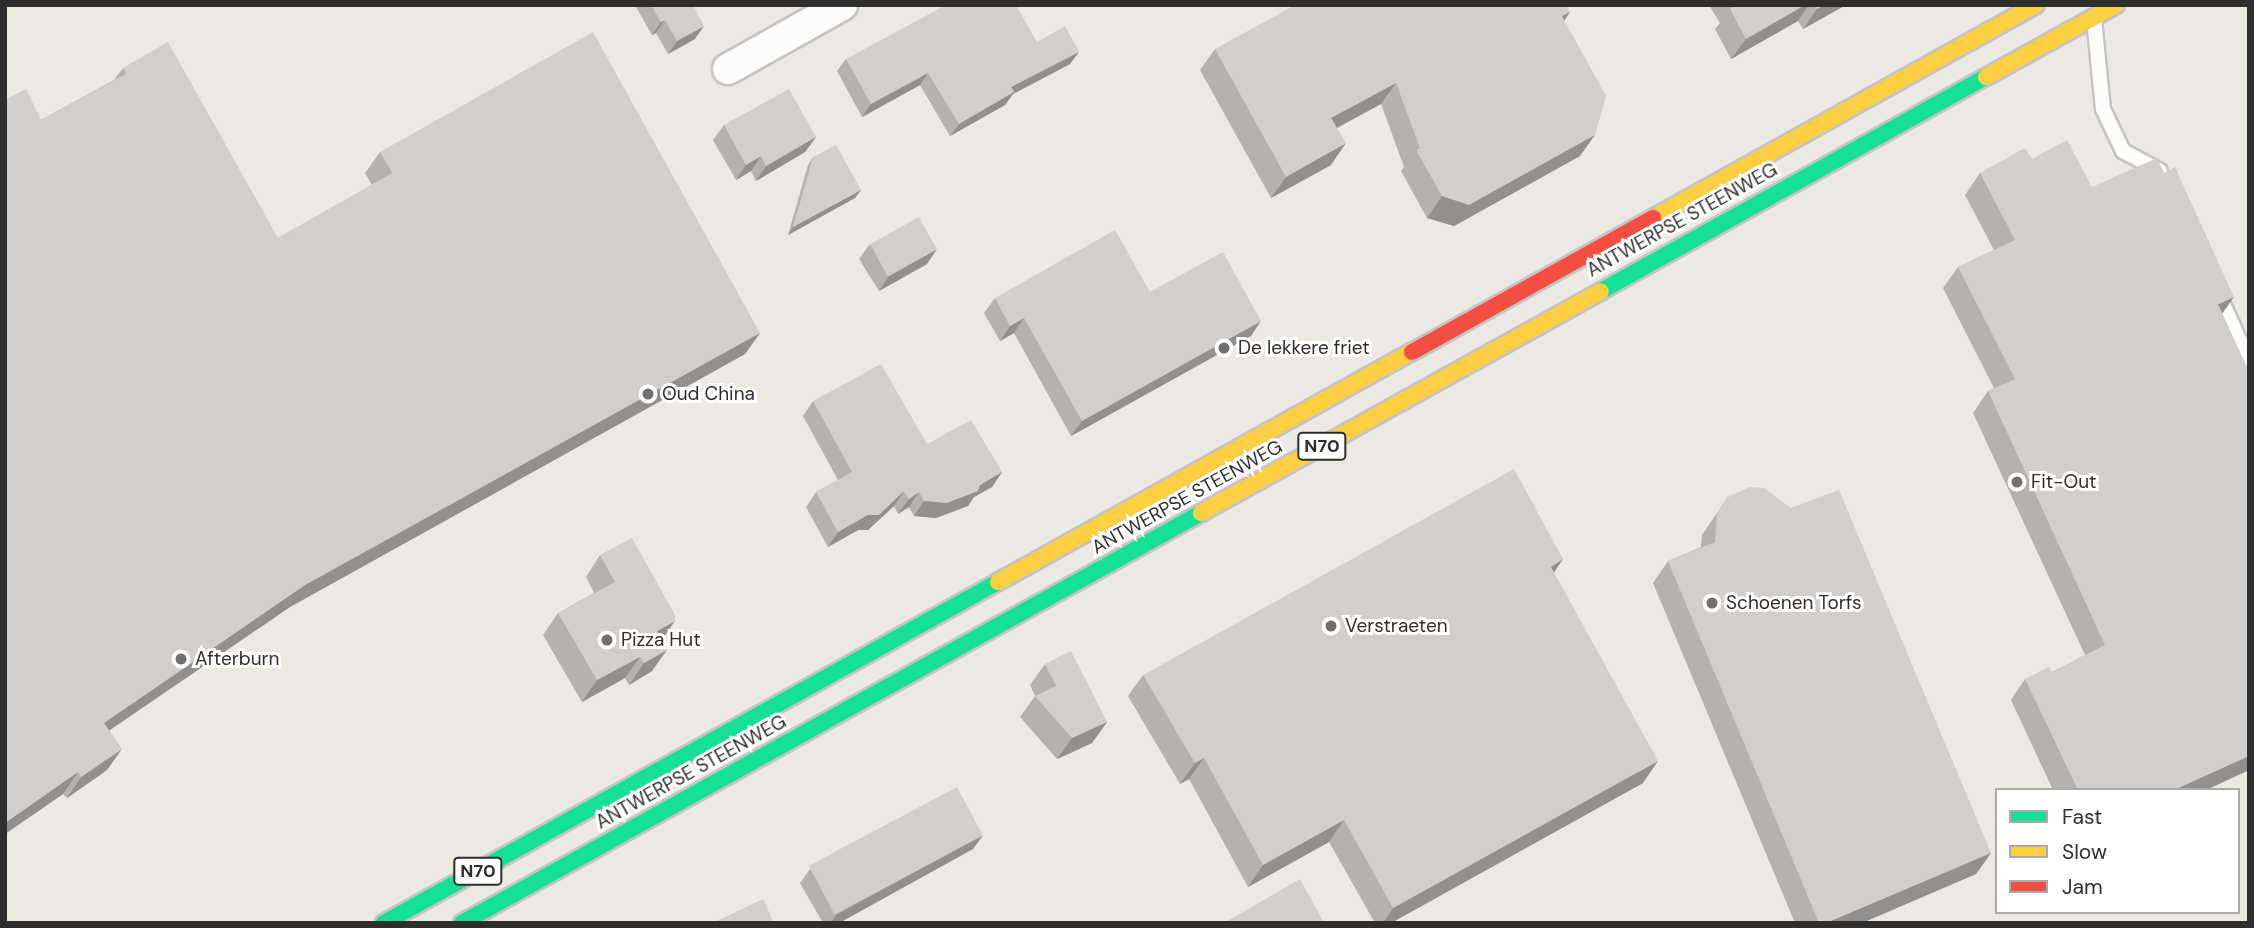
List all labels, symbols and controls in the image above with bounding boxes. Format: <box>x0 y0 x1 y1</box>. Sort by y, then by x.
street label: ANTWERPSE STEENWEG <box>1583 158 1781 282</box>
place label: De lekkere friet <box>1238 337 1370 359</box>
marker: De lekkere friet <box>1216 340 1232 356</box>
place label: Oud China <box>662 383 755 405</box>
marker: Oud China <box>640 386 656 402</box>
road number: N70 <box>1296 432 1348 461</box>
street label: ANTWERPSE STEENWEG <box>1088 435 1286 559</box>
place label: Fit-Out <box>2031 471 2096 493</box>
marker: Fit-Out <box>2009 474 2025 490</box>
place label: Schoenen Torfs <box>1726 592 1861 614</box>
marker: Schoenen Torfs <box>1704 595 1720 611</box>
place label: Verstraeten <box>1345 615 1448 637</box>
marker: Verstraeten <box>1323 618 1339 634</box>
place label: Pizza Hut <box>621 629 701 651</box>
marker: Pizza Hut <box>599 632 615 648</box>
place label: Afterburn <box>195 648 279 670</box>
marker: Afterburn <box>173 651 189 667</box>
street label: ANTWERPSE STEENWEG <box>592 710 790 834</box>
legend <box>1995 788 2240 914</box>
text: Fast <box>2062 803 2102 831</box>
text: Slow <box>2062 838 2107 866</box>
road number: N70 <box>452 856 504 886</box>
text: Jam <box>2062 873 2103 901</box>

